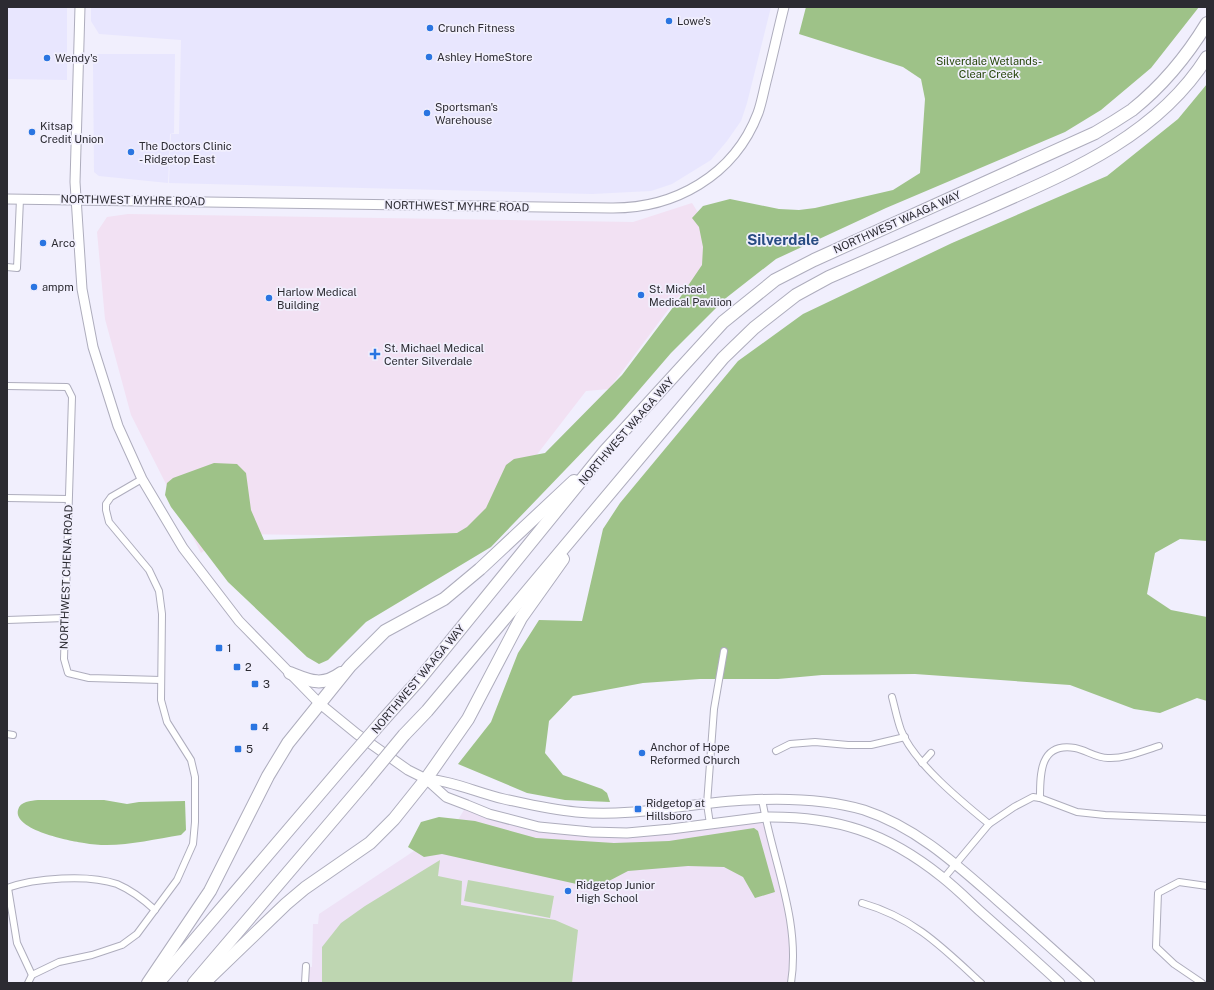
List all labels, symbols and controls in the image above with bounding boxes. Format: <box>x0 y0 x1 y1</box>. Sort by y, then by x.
place label: Lowe's <box>677 15 711 27</box>
marker: Lowe's <box>664 16 674 26</box>
place label: Crunch Fitness <box>438 22 515 34</box>
marker: Crunch Fitness <box>425 23 435 33</box>
place label: Ashley HomeStore <box>437 51 533 63</box>
place label: Wendy's <box>55 52 98 64</box>
marker: Ashley HomeStore <box>424 52 434 62</box>
marker: Wendy's <box>42 53 52 63</box>
park label: Silverdale Wetlands- Clear Creek <box>936 55 1042 80</box>
place label: Sportsman's Warehouse <box>435 101 498 126</box>
marker: Sportsman's Warehouse <box>422 108 432 118</box>
place label: Kitsap Credit Union <box>40 120 104 145</box>
marker: Kitsap Credit Union <box>27 127 37 137</box>
place label: The Doctors Clinic - Ridgetop East <box>139 140 232 165</box>
marker: The Doctors Clinic - Ridgetop East <box>126 147 136 157</box>
street label: NORTHWEST WAAGA WAY <box>832 188 963 256</box>
street label: NORTHWEST MYHRE ROAD <box>61 193 206 207</box>
street label: NORTHWEST MYHRE ROAD <box>385 199 530 213</box>
district label: Silverdale <box>747 231 819 248</box>
place label: Arco <box>51 237 75 249</box>
marker: Arco <box>38 238 48 248</box>
place label: ampm <box>42 281 74 293</box>
marker: ampm <box>29 282 39 292</box>
place label: St. Michael Medical Pavilion <box>649 283 732 308</box>
place label: Harlow Medical Building <box>277 286 357 311</box>
marker: St. Michael Medical Pavilion <box>636 290 646 300</box>
marker: Harlow Medical Building <box>264 293 274 303</box>
place label: St. Michael Medical Center Silverdale <box>384 342 484 367</box>
marker: St. Michael Medical Center Silverdale <box>369 348 381 360</box>
street label: NORTHWEST WAAGA WAY <box>576 375 676 487</box>
street label: NORTHWEST CHENA ROAD <box>57 504 75 649</box>
street label: NORTHWEST WAAGA WAY <box>369 622 467 736</box>
place label: 1 <box>227 642 231 654</box>
marker: 1 <box>214 643 224 653</box>
place label: 2 <box>245 661 252 673</box>
marker: 2 <box>232 662 242 672</box>
place label: 3 <box>263 678 270 690</box>
marker: 3 <box>250 679 260 689</box>
place label: 4 <box>262 721 269 733</box>
marker: 4 <box>249 722 259 732</box>
place label: Anchor of Hope Reformed Church <box>650 741 740 766</box>
place label: 5 <box>246 743 253 755</box>
marker: 5 <box>233 744 243 754</box>
marker: Anchor of Hope Reformed Church <box>637 748 647 758</box>
place label: Ridgetop at Hillsboro <box>646 797 705 822</box>
marker: Ridgetop at Hillsboro <box>633 804 643 814</box>
place label: Ridgetop Junior High School <box>576 879 655 904</box>
marker: Ridgetop Junior High School <box>563 886 573 896</box>

